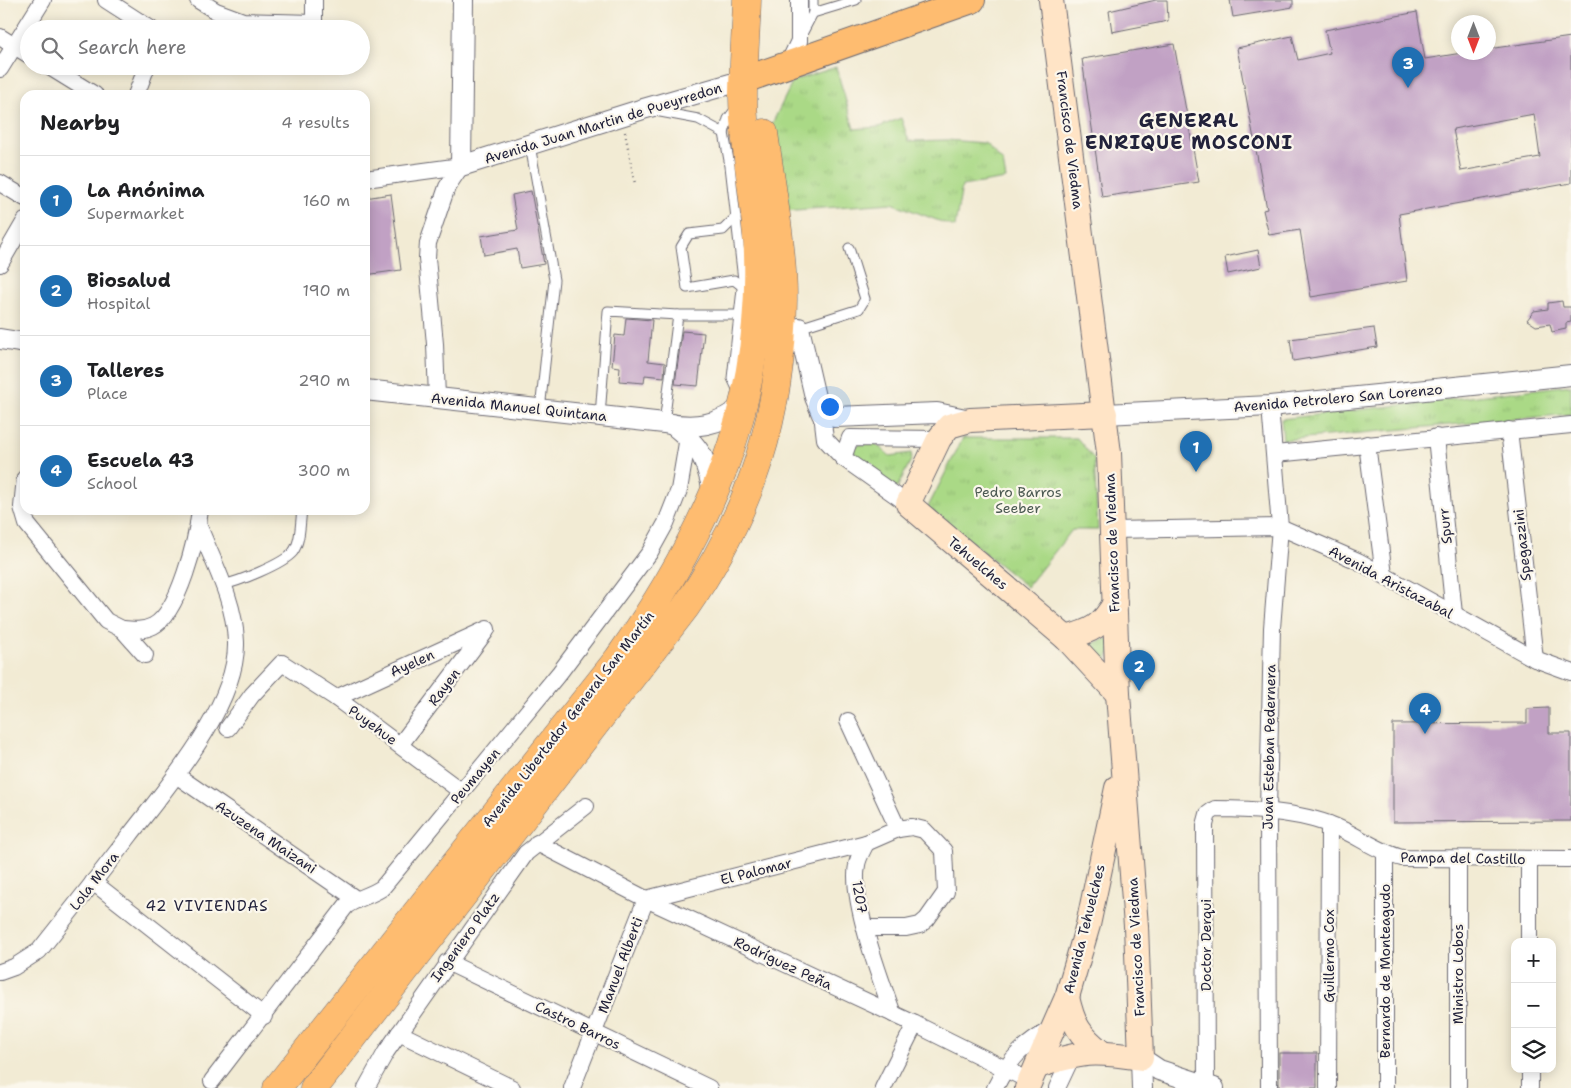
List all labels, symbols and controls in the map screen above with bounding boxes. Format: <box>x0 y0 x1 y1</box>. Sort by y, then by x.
north arrow <box>1451 15 1496 60</box>
search box <box>20 20 370 75</box>
icon: search <box>38 34 66 62</box>
text: Search here <box>78 35 187 60</box>
pin: 3 <box>1392 47 1424 88</box>
street label: Francisco de Viedma <box>1053 70 1087 210</box>
street label: Avenida Juan Martin de Pueyrredon <box>482 78 724 168</box>
district label: GENERAL ENRIQUE MOSCONI <box>1085 108 1293 155</box>
text: Nearby <box>40 109 120 137</box>
text: 4 results <box>281 112 350 133</box>
text: La Anónima <box>87 178 205 203</box>
text: 1 <box>52 190 60 211</box>
text: 160 m <box>303 190 350 211</box>
text: Supermarket <box>87 203 184 224</box>
text: Biosalud <box>87 268 171 293</box>
text: 2 <box>50 280 62 301</box>
text: 190 m <box>303 280 350 301</box>
text: Hospital <box>87 293 150 314</box>
text: Talleres <box>87 358 164 383</box>
text: 3 <box>50 370 62 391</box>
text: 290 m <box>298 370 350 391</box>
street label: Avenida Petrolero San Lorenzo <box>1233 380 1443 416</box>
text: Place <box>87 383 128 404</box>
street label: Avenida Manuel Quintana <box>430 389 608 425</box>
your location <box>817 394 843 420</box>
pin: 1 <box>1180 431 1212 472</box>
text: Escuela 43 <box>87 448 194 473</box>
text: 4 <box>50 460 62 481</box>
text: 300 m <box>298 460 350 481</box>
text: School <box>87 473 137 494</box>
street label: Francisco de Viedma <box>1101 473 1123 613</box>
park label: Pedro Barros Seeber <box>974 483 1062 517</box>
street label: Spurr <box>1434 507 1456 545</box>
street label: Spegazzini <box>1509 508 1535 582</box>
street label: Tehuelches <box>944 533 1012 593</box>
street label: Avenida Aristazabal <box>1326 542 1457 623</box>
street label: Avenida Libertador General San Martín <box>478 607 658 831</box>
street label: Ayelen <box>387 645 437 681</box>
pin: 2 <box>1123 650 1155 691</box>
street label: Rayen <box>424 664 464 709</box>
street label: Juan Esteban Pedernera <box>1259 664 1279 830</box>
pin: 4 <box>1409 693 1441 734</box>
street label: Puyehue <box>345 701 401 749</box>
street label: Peumayen <box>446 744 504 808</box>
street label: Azuzena Maizani <box>212 796 320 878</box>
street label: Lola Mora <box>66 848 123 914</box>
street label: Pampa del Castillo <box>1400 848 1526 868</box>
street label: El Palomar <box>718 853 794 889</box>
street label: Avenida Tehuelches <box>1059 862 1109 996</box>
street label: Francisco de Viedma <box>1123 877 1149 1017</box>
street label: 1207 <box>848 879 872 915</box>
street label: Bernardo de Monteagudo <box>1376 884 1394 1058</box>
street label: Ingeniero Platz <box>426 889 504 985</box>
district label: 42 VIVIENDAS <box>145 896 269 916</box>
street label: Doctor Derqui <box>1197 899 1215 991</box>
street label: Guillermo Cox <box>1320 909 1338 1003</box>
street label: Manuel Alberti <box>593 914 647 1016</box>
street label: Ministro Lobos <box>1449 924 1467 1024</box>
street label: Rodríguez Peña <box>731 932 835 994</box>
map controls <box>1511 938 1556 1073</box>
button: + <box>1511 938 1556 983</box>
button: − <box>1511 983 1556 1028</box>
street label: Castro Barros <box>532 997 624 1053</box>
button: layers <box>1511 1028 1556 1073</box>

